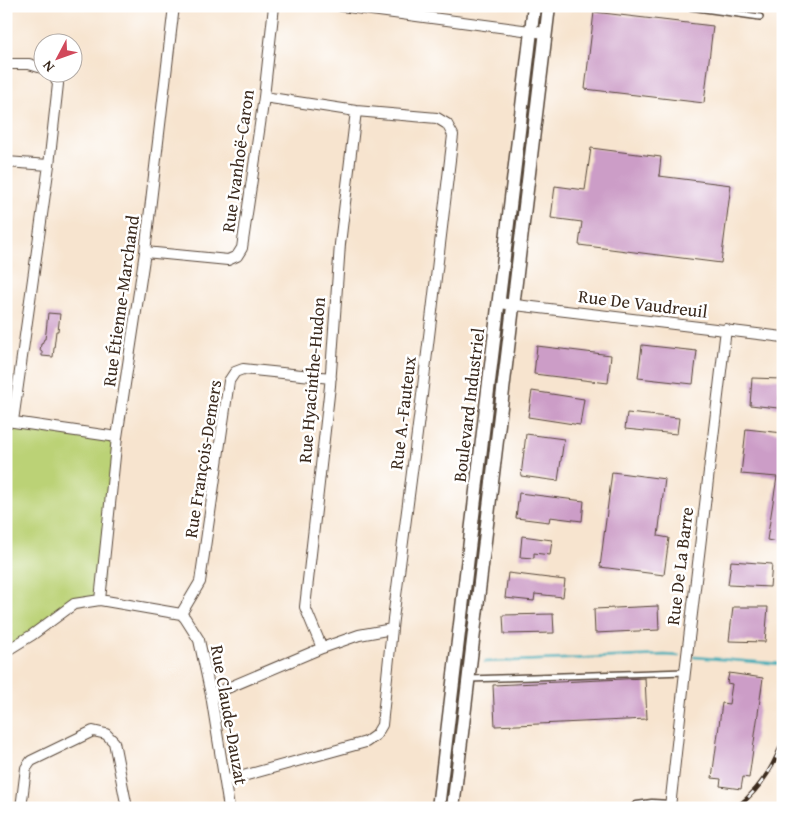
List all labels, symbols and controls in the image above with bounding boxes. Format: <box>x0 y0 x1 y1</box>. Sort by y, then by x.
north arrow <box>32 32 82 82</box>
text: N <box>37 56 59 77</box>
street label: Rue Ivanhoë-Caron <box>214 88 261 234</box>
street label: Rue Étienne-Marchand <box>95 213 146 388</box>
street label: Rue De Vaudreuil <box>577 282 709 325</box>
street label: Rue Hyacinthe-Hudon <box>291 296 332 464</box>
street label: Boulevard Industriel <box>446 326 491 484</box>
street label: Rue A.-Fauteux <box>382 354 423 471</box>
street label: Rue François-Demers <box>177 378 228 540</box>
street label: Rue De La Barre <box>659 505 700 627</box>
street label: Rue Claude-Dauzat <box>204 643 255 788</box>

